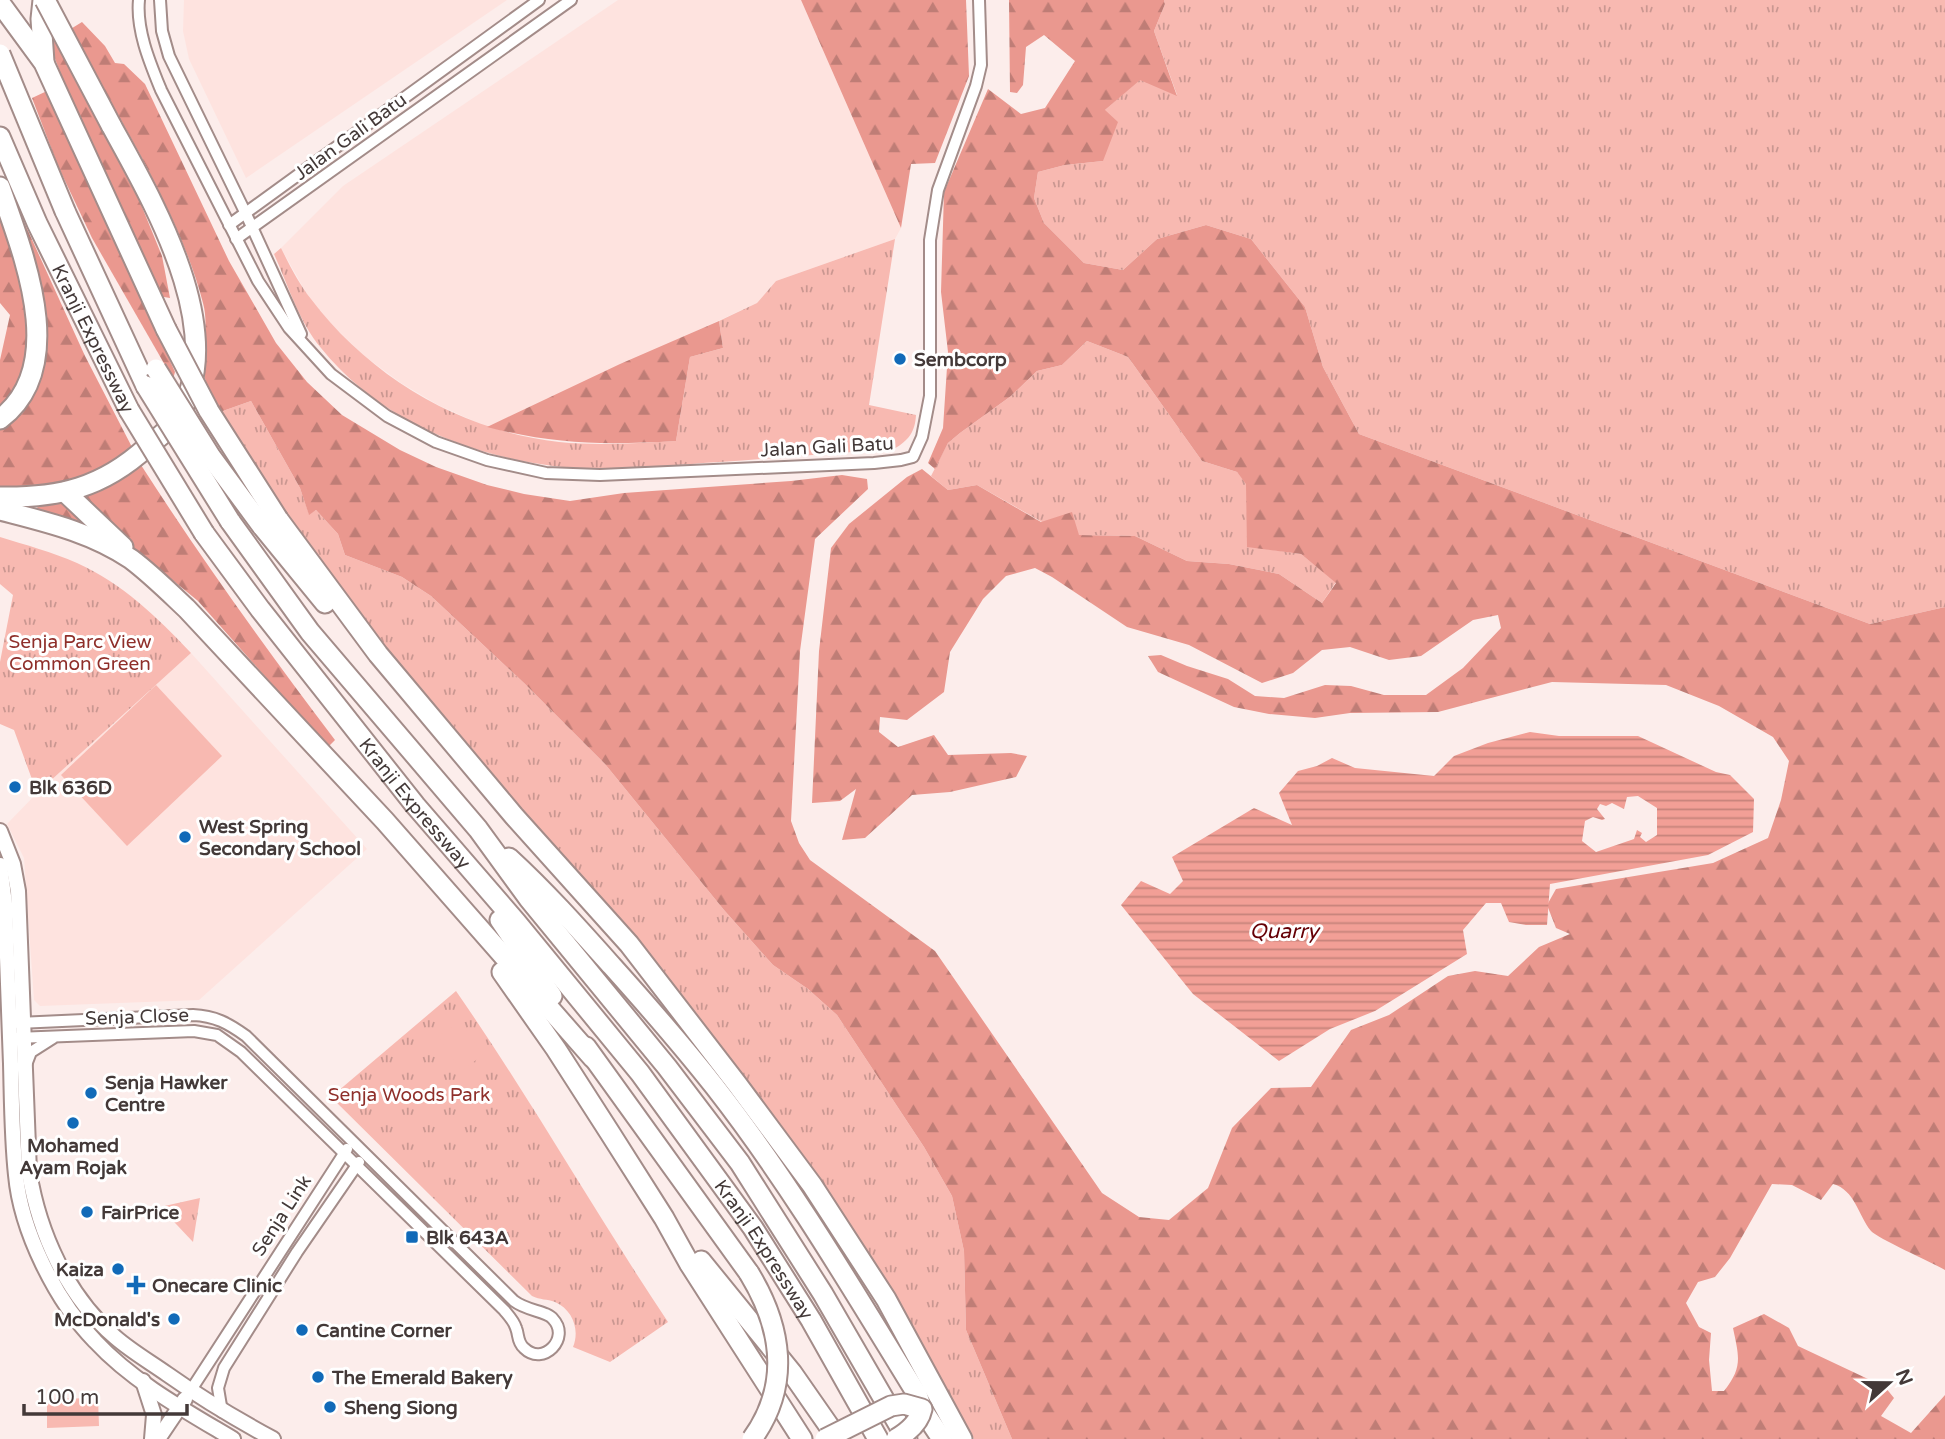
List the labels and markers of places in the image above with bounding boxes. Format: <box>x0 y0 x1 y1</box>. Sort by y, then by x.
place label: Sembcorp <box>914 349 1007 372</box>
marker: Sembcorp <box>892 351 908 367</box>
place label: Blk 636D <box>29 777 112 799</box>
marker: Blk 636D <box>7 779 23 795</box>
place label: West Spring Secondary School <box>199 816 361 861</box>
marker: West Spring Secondary School <box>177 829 193 845</box>
place label: Senja Hawker Centre <box>105 1072 228 1116</box>
marker: Senja Hawker Centre <box>83 1085 99 1101</box>
marker: Mohamed Ayam Rojak <box>65 1115 81 1131</box>
place label: Mohamed Ayam Rojak <box>19 1135 127 1180</box>
place label: FairPrice <box>101 1202 179 1224</box>
marker: FairPrice <box>79 1204 95 1220</box>
place label: Blk 643A <box>426 1227 509 1249</box>
marker: Blk 643A <box>404 1229 420 1245</box>
place label: Kaiza <box>56 1259 104 1281</box>
marker: Kaiza <box>110 1261 126 1277</box>
marker: Onecare Clinic <box>126 1275 146 1295</box>
place label: Onecare Clinic <box>152 1275 282 1297</box>
place label: McDonald's <box>54 1309 160 1331</box>
marker: McDonald's <box>166 1311 182 1327</box>
place label: Cantine Corner <box>316 1320 453 1342</box>
marker: Cantine Corner <box>294 1322 310 1338</box>
place label: The Emerald Bakery <box>331 1367 514 1390</box>
marker: The Emerald Bakery <box>310 1369 326 1385</box>
place label: Sheng Siong <box>344 1397 458 1420</box>
marker: Sheng Siong <box>322 1399 338 1415</box>

